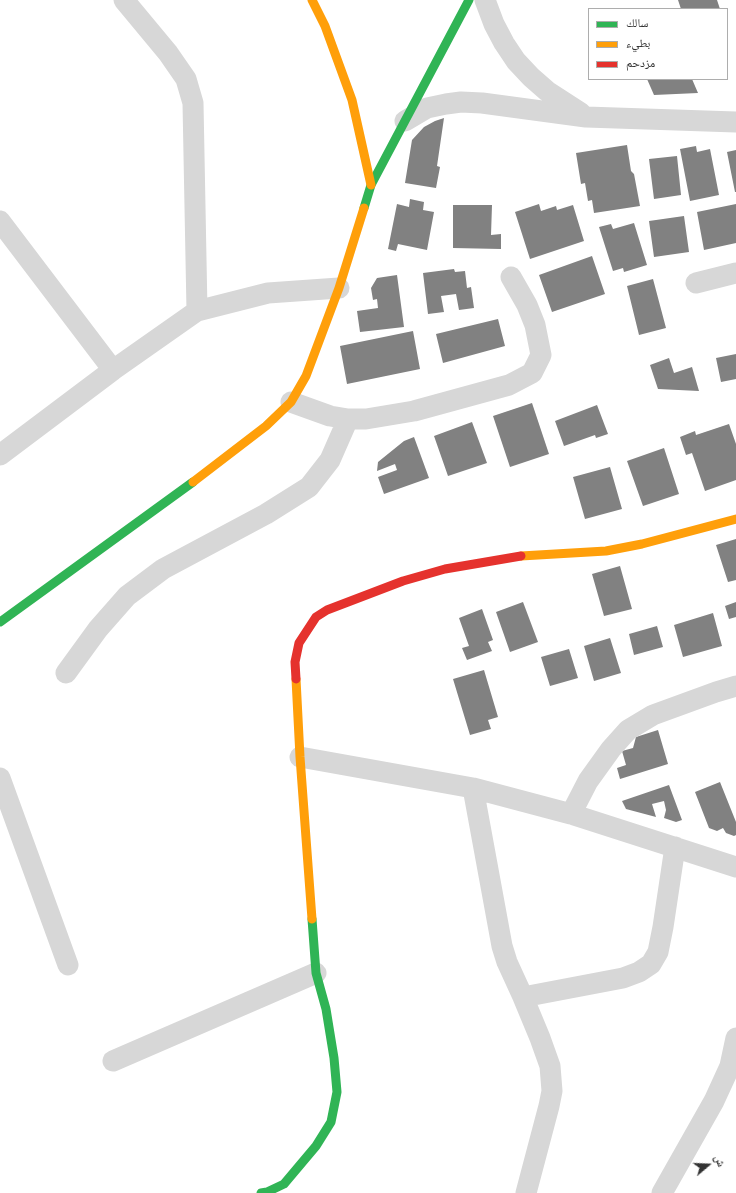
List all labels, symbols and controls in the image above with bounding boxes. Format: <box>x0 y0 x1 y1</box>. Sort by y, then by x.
legend <box>588 8 728 80</box>
text: سالك <box>626 16 648 30</box>
text: بطيء <box>626 36 650 50</box>
text: مزدحم <box>626 56 655 70</box>
north arrow <box>688 1145 728 1185</box>
text: ش <box>712 1153 728 1169</box>

